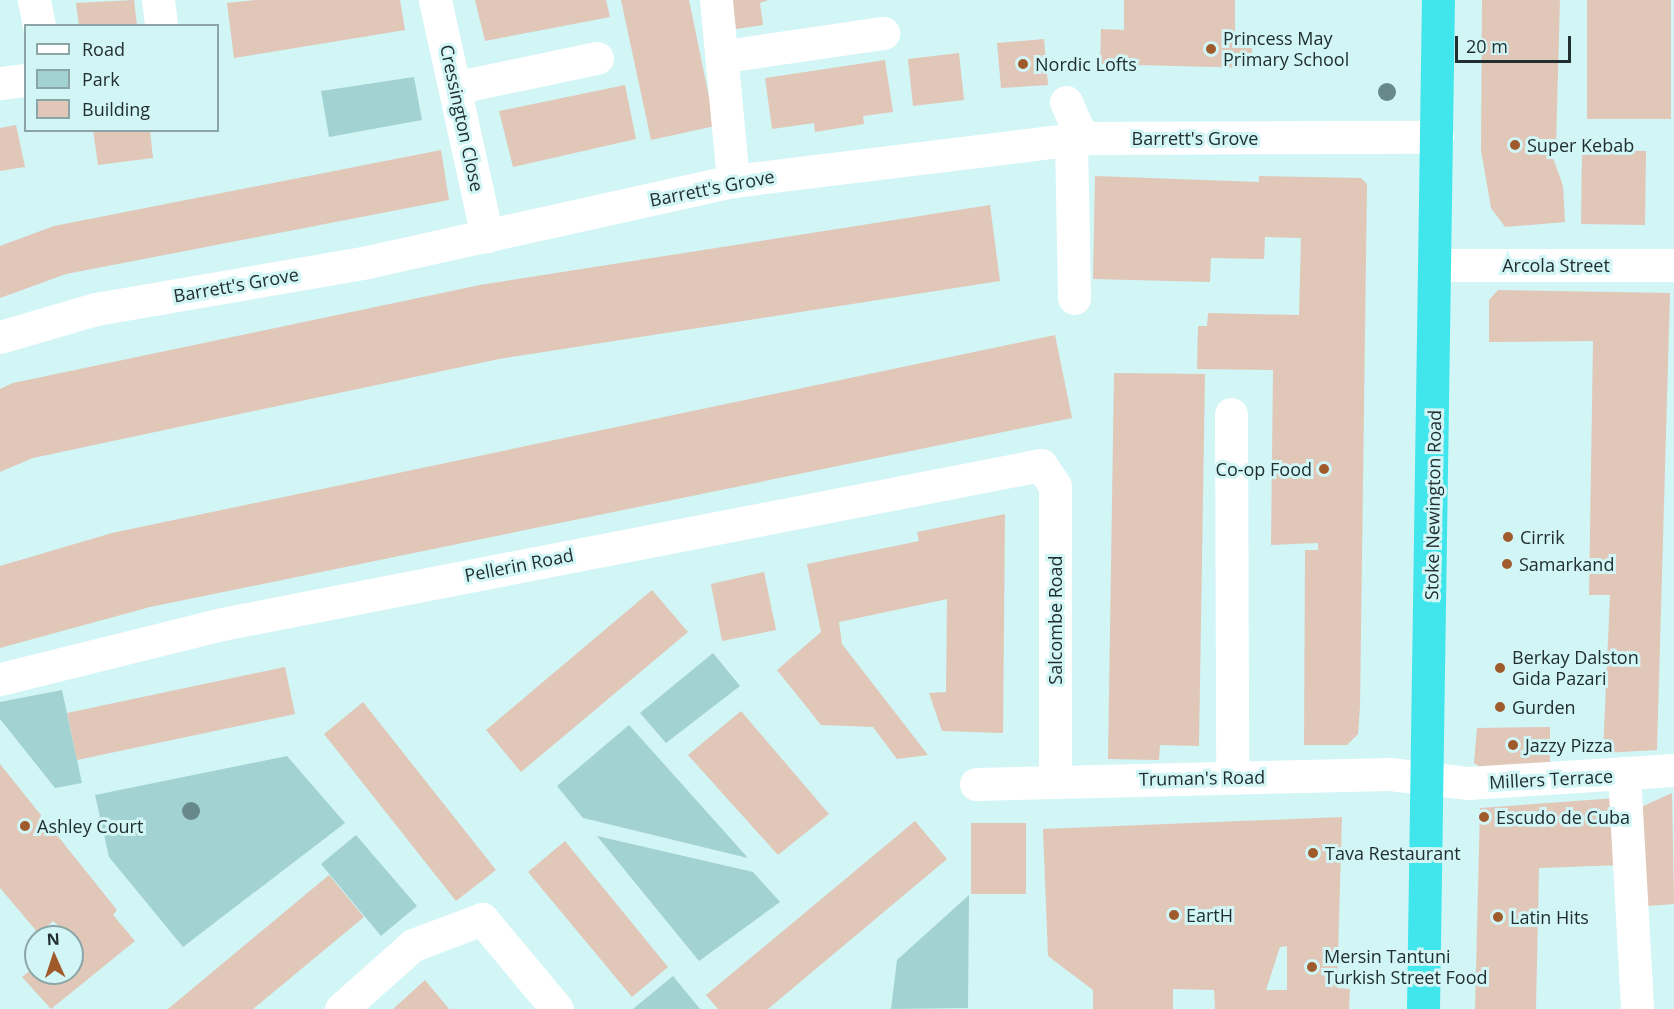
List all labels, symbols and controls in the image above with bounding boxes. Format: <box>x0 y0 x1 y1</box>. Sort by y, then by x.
legend <box>24 24 219 132</box>
scale bar <box>1458 24 1574 62</box>
place label: Princess May Primary School <box>1223 28 1349 70</box>
text: 20 m <box>1466 34 1508 58</box>
text: Road <box>82 37 125 61</box>
marker: Princess May Primary School <box>1204 42 1218 56</box>
street label: Cressington Close <box>436 43 488 193</box>
place label: Nordic Lofts <box>1035 53 1137 75</box>
marker: Nordic Lofts <box>1016 57 1030 71</box>
text: Park <box>82 67 120 91</box>
text: Building <box>82 97 150 121</box>
street label: Barrett's Grove <box>1132 127 1258 149</box>
place label: Super Kebab <box>1527 134 1634 156</box>
marker: Super Kebab <box>1508 138 1522 152</box>
street label: Barrett's Grove <box>648 165 776 211</box>
street label: Arcola Street <box>1502 254 1610 276</box>
street label: Barrett's Grove <box>172 263 300 307</box>
street label: Stoke Newington Road <box>1421 410 1445 600</box>
place label: Co-op Food <box>1216 458 1312 480</box>
marker: Co-op Food <box>1317 462 1331 476</box>
place label: Cirrik <box>1520 526 1565 548</box>
marker: Cirrik <box>1501 530 1515 544</box>
street label: Pellerin Road <box>463 544 575 586</box>
place label: Samarkand <box>1519 553 1614 575</box>
street label: Salcombe Road <box>1044 555 1066 685</box>
marker: Samarkand <box>1500 557 1514 571</box>
place label: Berkay Dalston Gida Pazari <box>1512 647 1639 690</box>
marker: Berkay Dalston Gida Pazari <box>1493 661 1507 675</box>
place label: Gurden <box>1512 696 1576 718</box>
marker: Gurden <box>1493 700 1507 714</box>
place label: Jazzy Pizza <box>1525 734 1613 756</box>
marker: Jazzy Pizza <box>1506 738 1520 752</box>
street label: Millers Terrace <box>1489 765 1613 793</box>
street label: Truman's Road <box>1139 766 1265 790</box>
place label: Escudo de Cuba <box>1496 806 1630 828</box>
marker: Escudo de Cuba <box>1477 810 1491 824</box>
place label: Ashley Court <box>37 815 143 837</box>
marker: Ashley Court <box>18 819 32 833</box>
place label: Tava Restaurant <box>1325 842 1461 864</box>
marker: Tava Restaurant <box>1306 846 1320 860</box>
place label: EartH <box>1186 904 1233 926</box>
place label: Latin Hits <box>1510 906 1589 928</box>
marker: EartH <box>1167 908 1181 922</box>
marker: Latin Hits <box>1491 910 1505 924</box>
north arrow <box>24 925 84 985</box>
text: N <box>46 928 60 950</box>
place label: Mersin Tantuni Turkish Street Food <box>1324 946 1488 988</box>
marker: Mersin Tantuni Turkish Street Food <box>1305 960 1319 974</box>

